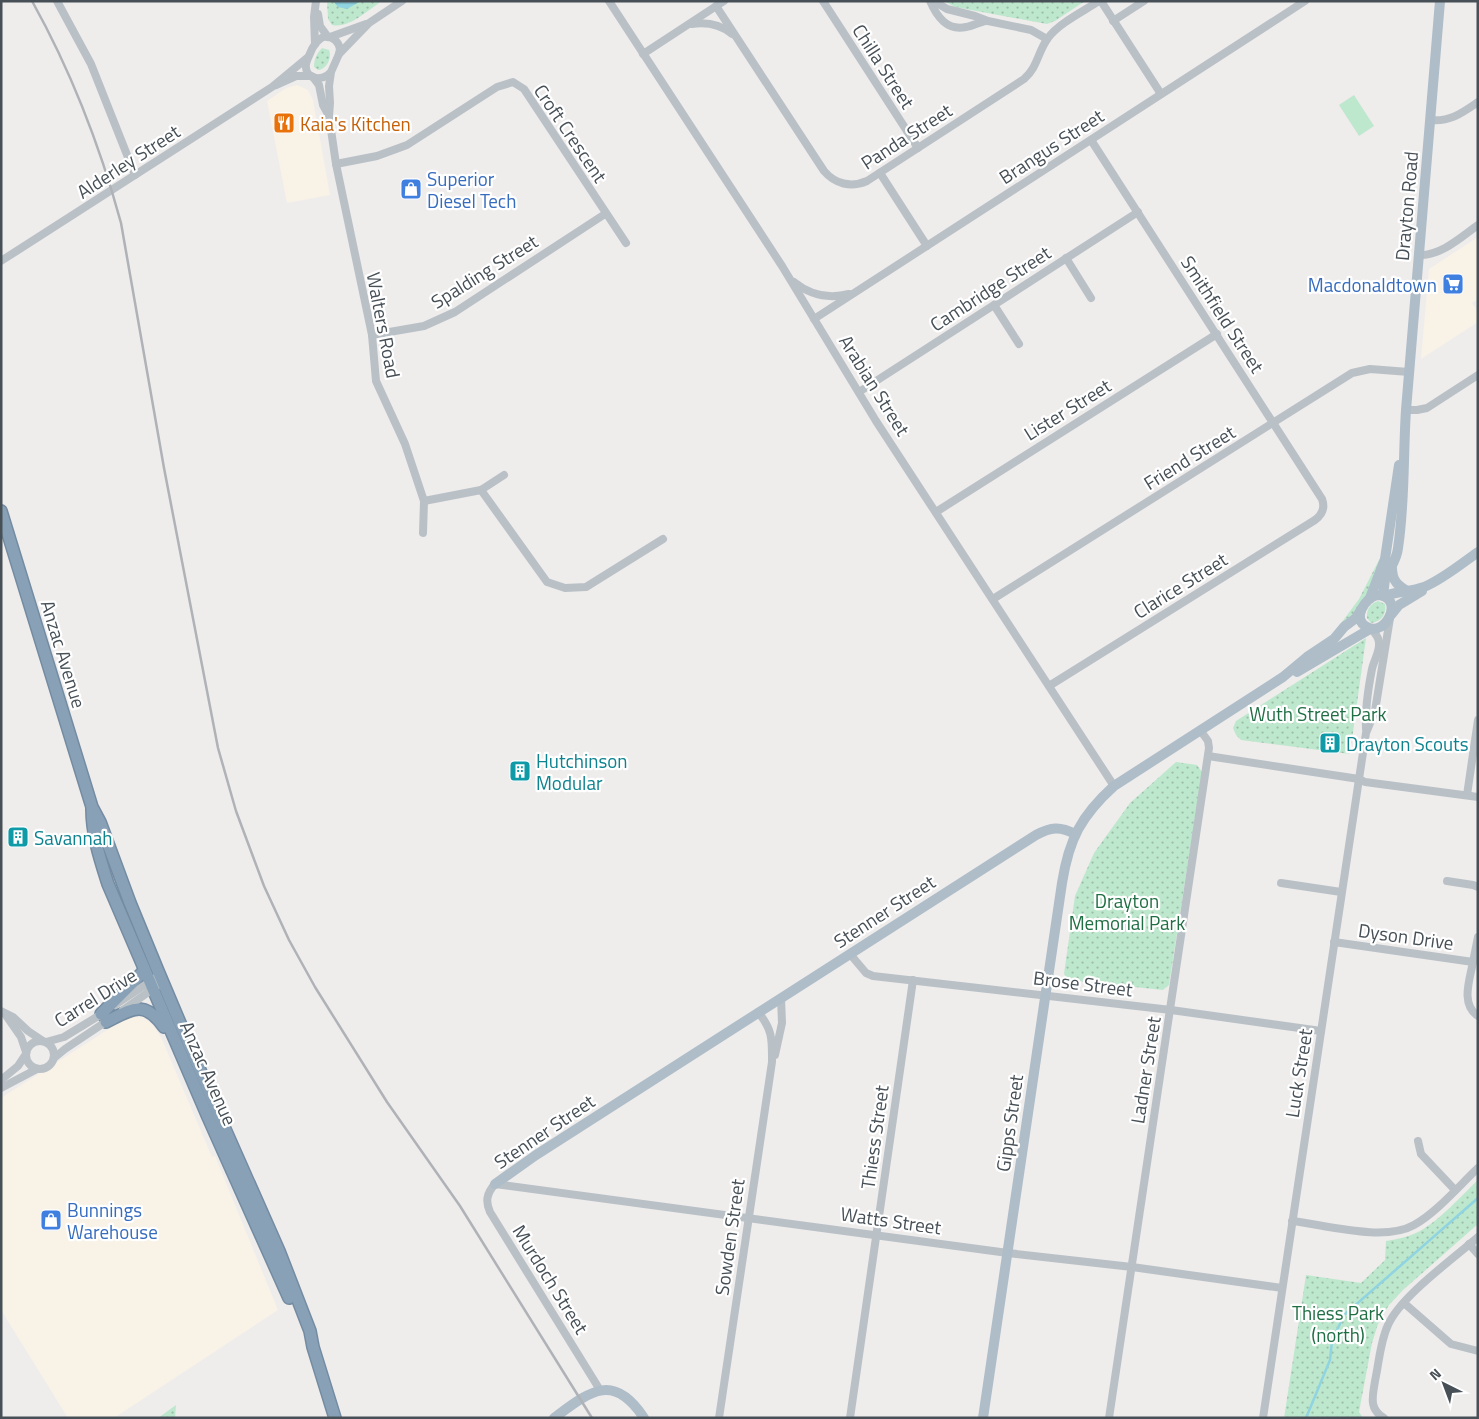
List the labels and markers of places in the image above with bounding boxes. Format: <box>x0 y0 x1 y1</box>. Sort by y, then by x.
place label: Kaia's Kitchen <box>300 109 411 138</box>
restaurant icon: Kaia's Kitchen <box>272 111 296 135</box>
place label: Superior Diesel Tech <box>427 164 516 215</box>
shop icon: Superior Diesel Tech <box>399 177 423 201</box>
place label: Macdonaldtown <box>1308 270 1437 299</box>
supermarket icon: Macdonaldtown <box>1441 272 1465 296</box>
place label: Drayton Scouts <box>1346 729 1469 758</box>
building icon: Drayton Scouts <box>1318 731 1342 755</box>
place label: Hutchinson Modular <box>536 746 628 797</box>
building icon: Hutchinson Modular <box>508 759 532 783</box>
place label: Savannah <box>34 823 112 852</box>
building icon: Savannah <box>6 825 30 849</box>
place label: Bunnings Warehouse <box>67 1195 158 1246</box>
shop icon: Bunnings Warehouse <box>39 1208 63 1232</box>

